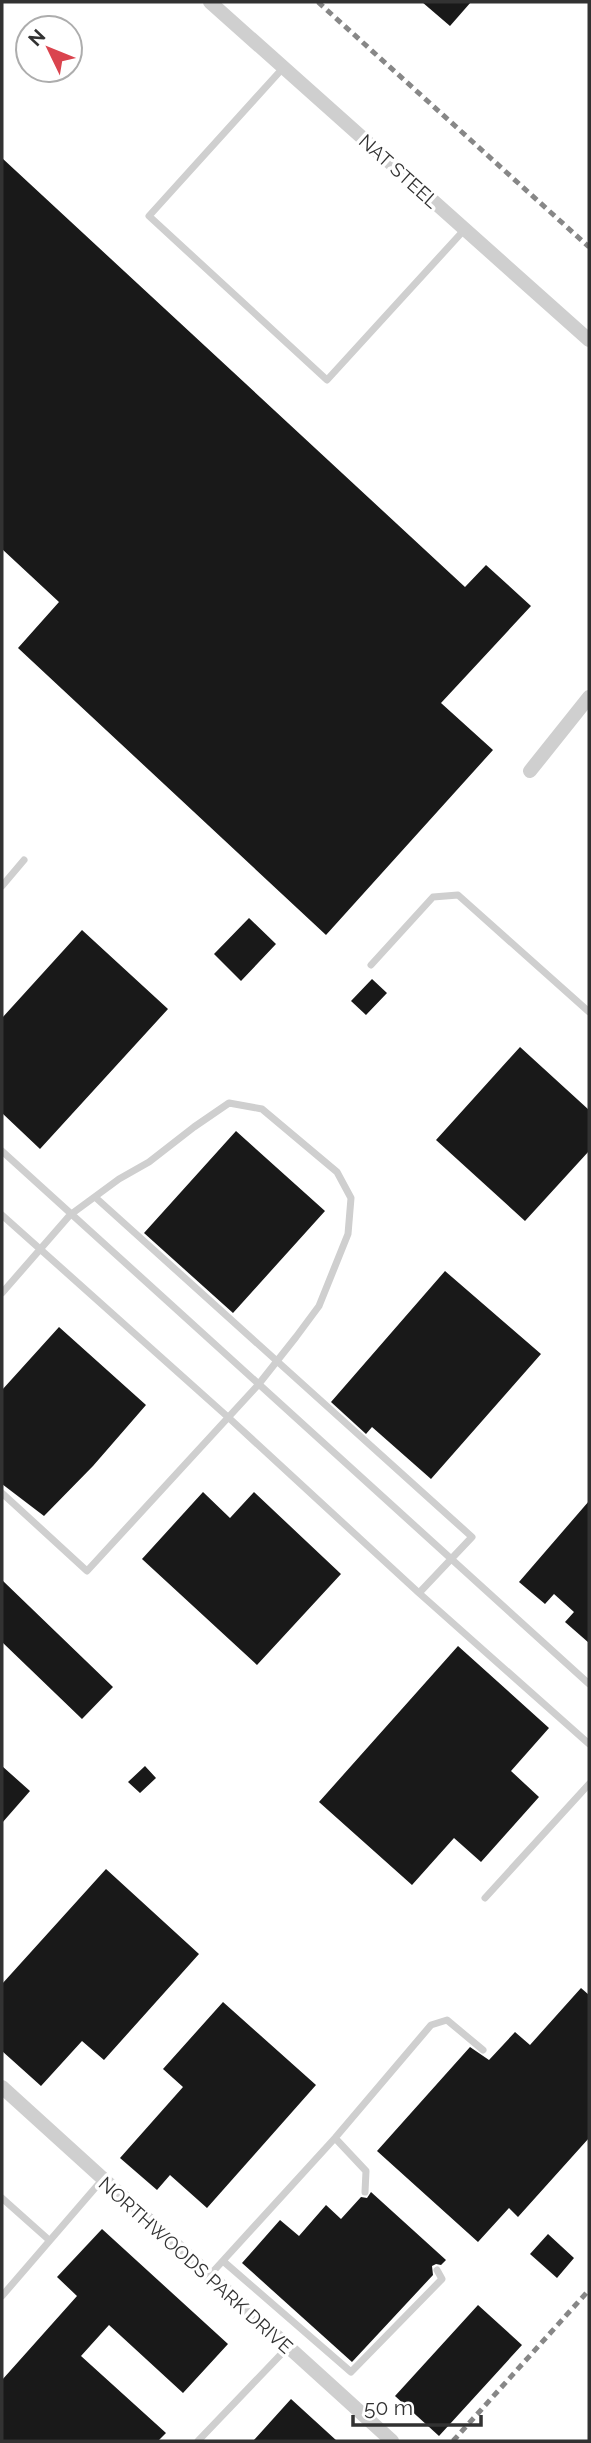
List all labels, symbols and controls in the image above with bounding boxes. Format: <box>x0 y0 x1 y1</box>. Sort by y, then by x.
north arrow <box>14 14 84 84</box>
text: N <box>24 25 50 50</box>
street label: NAT STEEL <box>355 130 443 212</box>
street label: NORTHWOODS PARK DRIVE <box>95 2172 297 2358</box>
scale bar <box>353 2384 481 2428</box>
text: 50 m <box>364 2395 413 2420</box>

